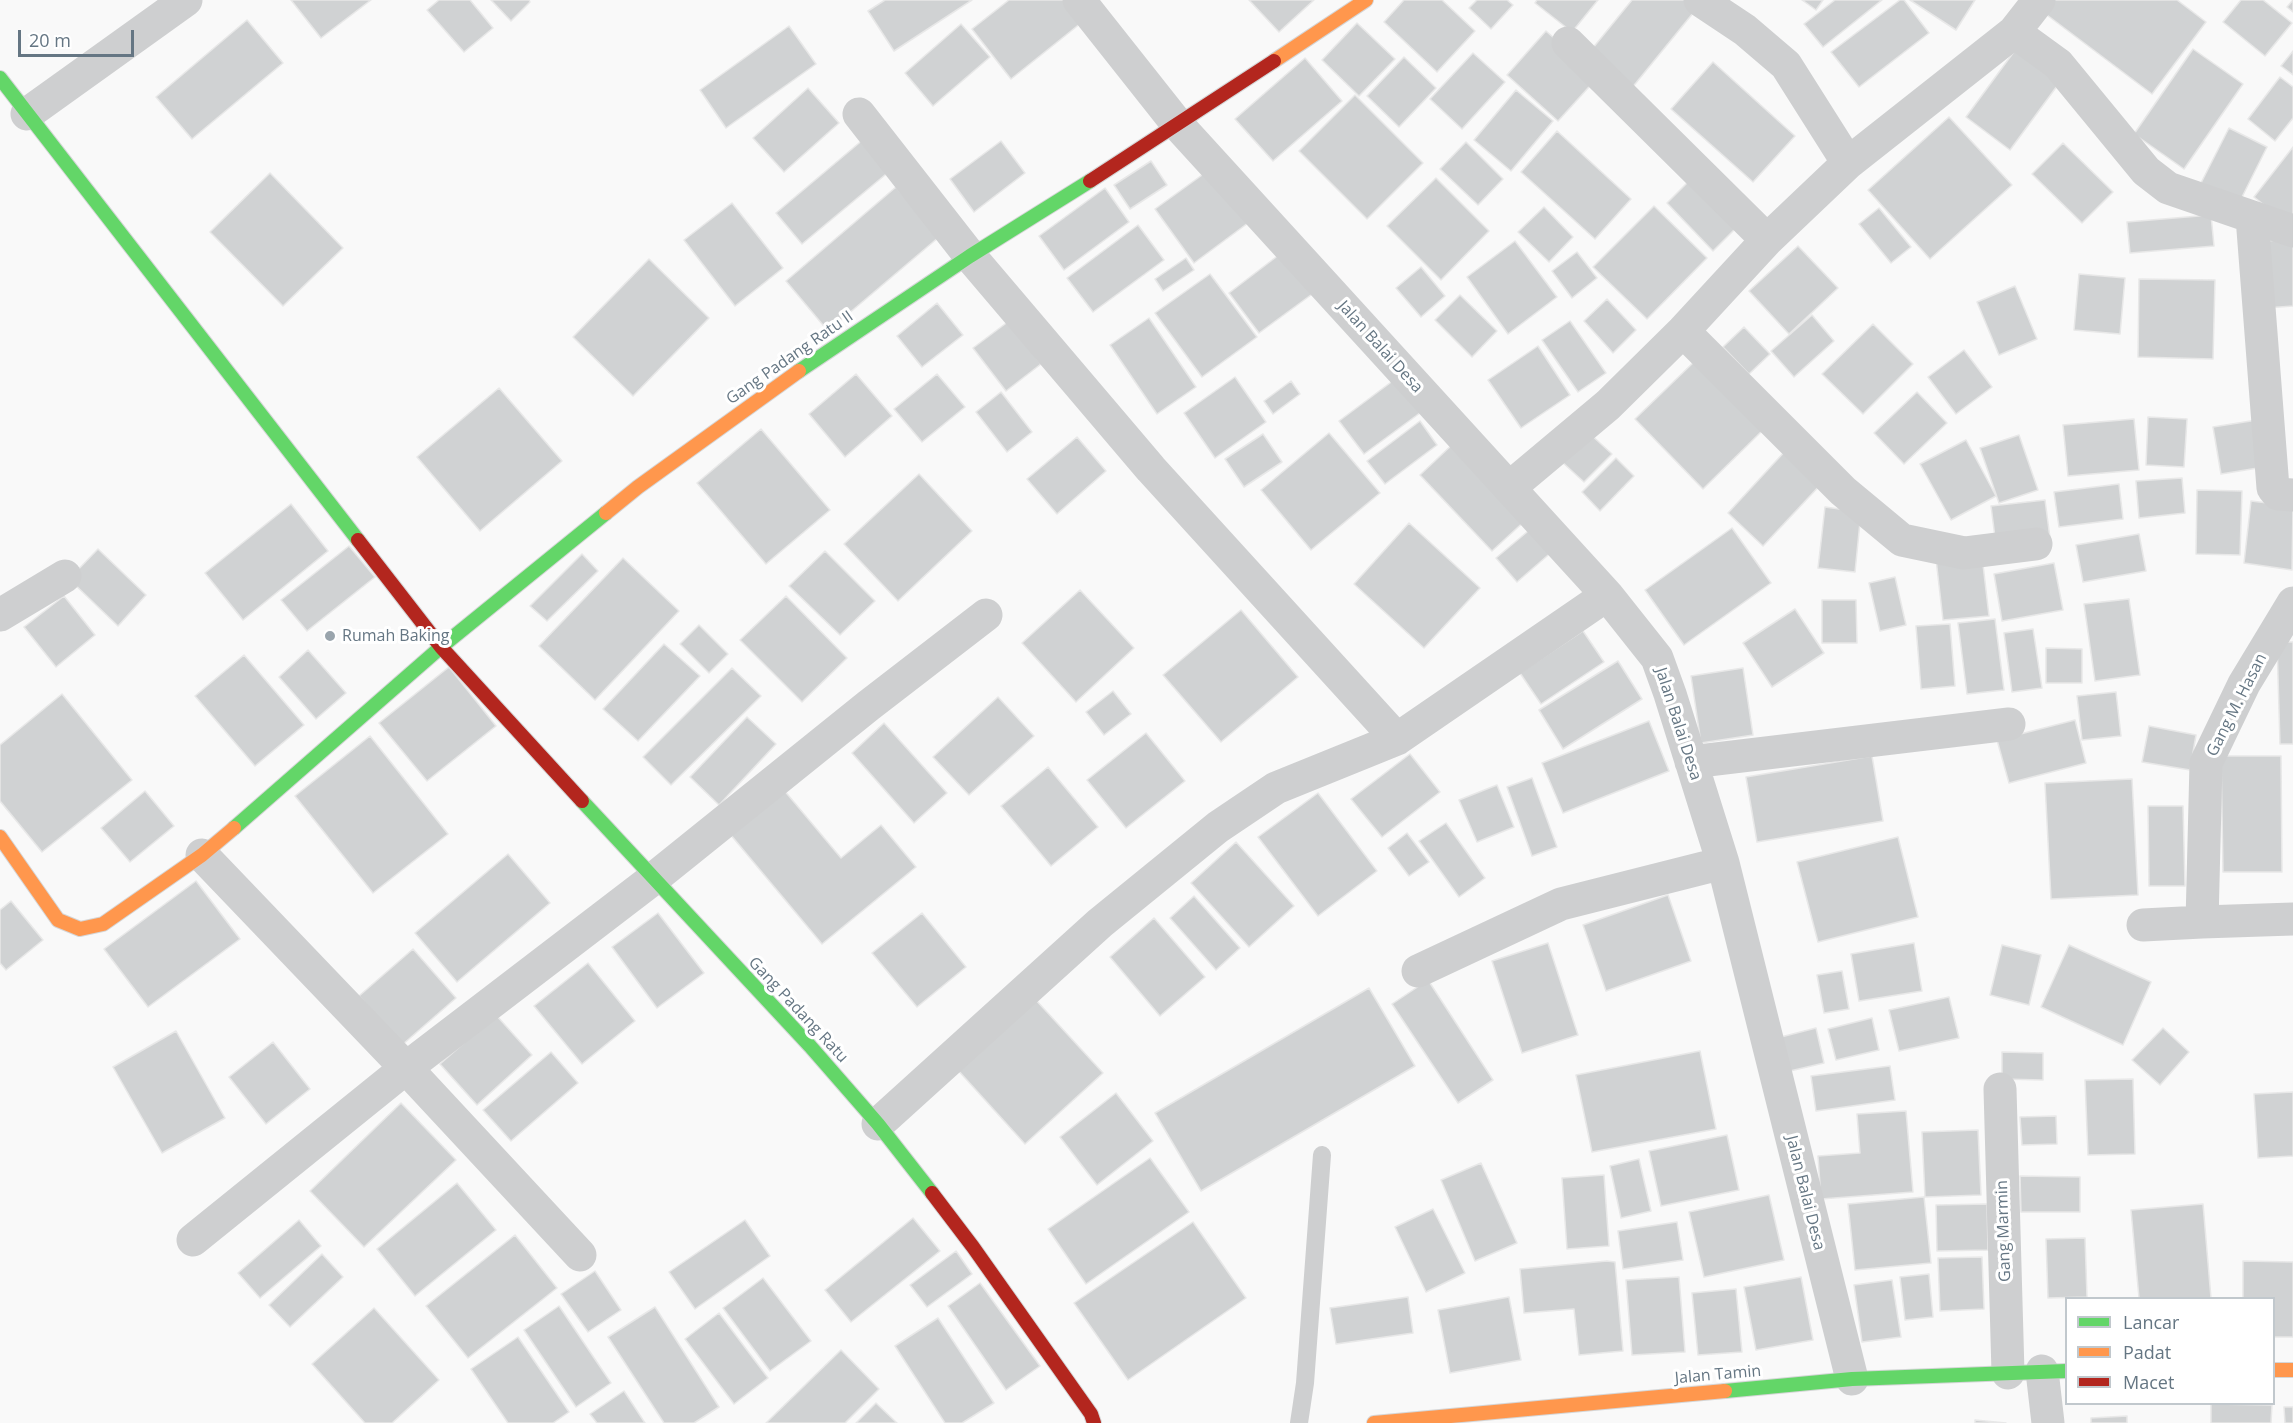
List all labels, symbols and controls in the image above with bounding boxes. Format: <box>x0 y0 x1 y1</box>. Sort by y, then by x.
scale bar <box>21 18 136 56</box>
text: 20 m <box>29 28 71 52</box>
street label: Jalan Balai Desa <box>1334 297 1426 397</box>
street label: Gang Padang Ratu II <box>723 307 857 409</box>
place label: Rumah Baking <box>342 626 450 646</box>
marker: Rumah Baking <box>323 629 337 643</box>
street label: Gang M. Hasan <box>2203 650 2271 760</box>
street label: Jalan Balai Desa <box>1651 665 1705 783</box>
street label: Gang Padang Ratu <box>744 953 852 1067</box>
street label: Jalan Balai Desa <box>1781 1134 1829 1252</box>
street label: Gang Marmin <box>1993 1180 2015 1282</box>
legend <box>2065 1297 2275 1405</box>
text: Lancar <box>2123 1310 2179 1334</box>
text: Padat <box>2123 1340 2171 1364</box>
street label: Jalan Tamin <box>1674 1362 1762 1388</box>
text: Macet <box>2123 1370 2174 1394</box>

